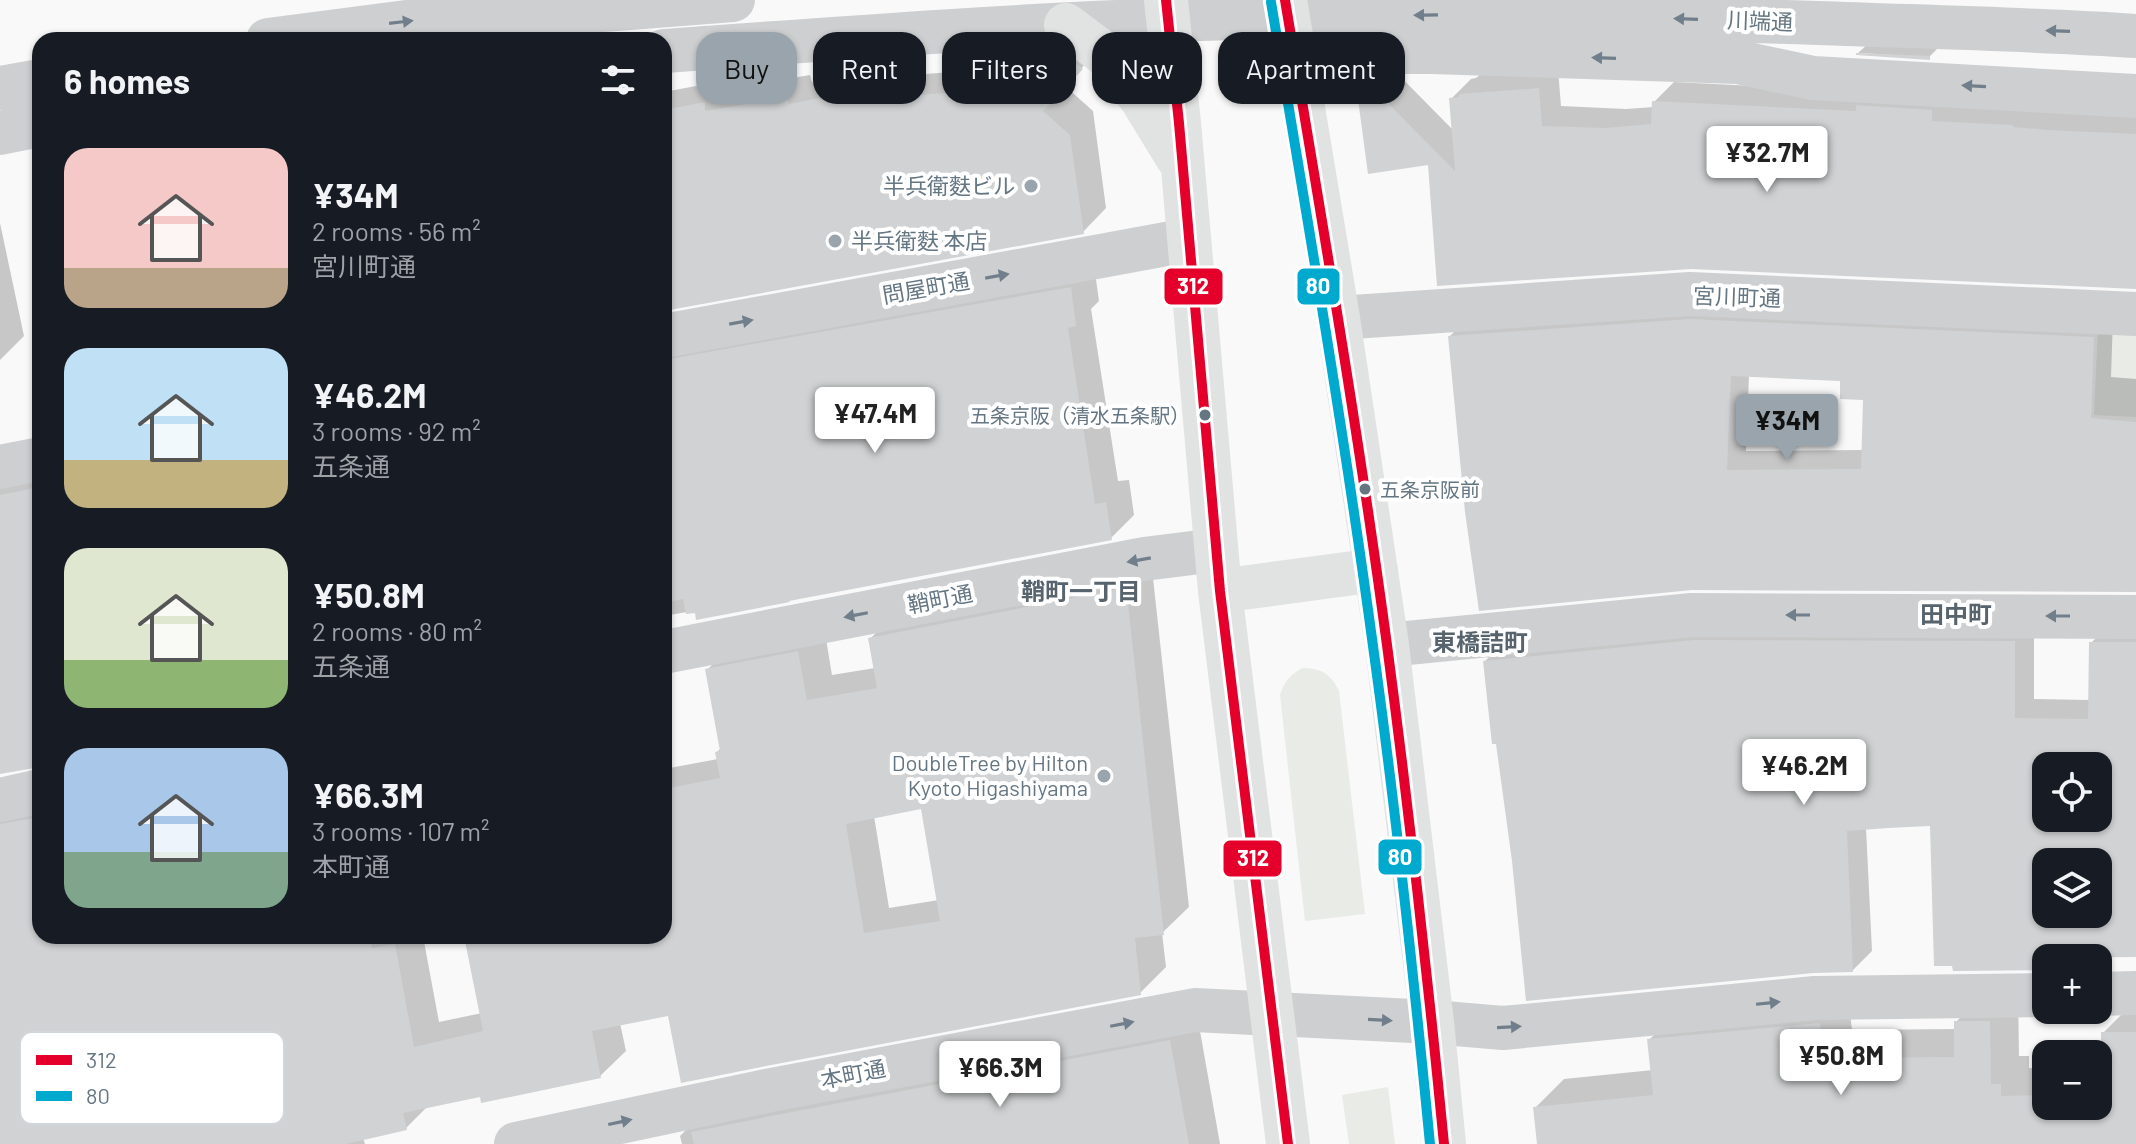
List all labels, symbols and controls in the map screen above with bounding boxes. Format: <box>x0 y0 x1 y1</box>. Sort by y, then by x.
street label: 川端通 <box>1727 6 1793 34</box>
one-way arrow <box>1413 9 1438 21</box>
one-way arrow <box>1673 13 1698 25</box>
one-way arrow <box>389 15 414 28</box>
one-way arrow <box>2045 25 2070 38</box>
chip: Buy <box>696 32 797 104</box>
chip: Rent <box>813 32 926 104</box>
chip: Filters <box>942 32 1076 104</box>
chip: New <box>1092 32 1202 104</box>
chip: Apartment <box>1218 32 1405 104</box>
one-way arrow <box>1591 51 1616 64</box>
icon: filters <box>596 58 640 102</box>
text: 6 homes <box>64 60 190 101</box>
one-way arrow <box>1961 80 1986 93</box>
pin: ¥32.7M <box>1702 126 1832 194</box>
text: ¥32.7M <box>1725 136 1809 167</box>
place label: 半兵衛麩ビル <box>883 172 1015 198</box>
text: ¥34M <box>312 174 399 215</box>
marker: 半兵衛麩ビル <box>1022 177 1040 195</box>
icon: home <box>128 180 224 276</box>
text: 2 rooms · 56 m² <box>312 215 481 246</box>
place label: 半兵衛麩 本店 <box>851 227 987 253</box>
marker: 半兵衛麩 本店 <box>826 232 844 250</box>
text: 宮川町通 <box>312 250 416 281</box>
street label: 問屋町通 <box>880 267 971 307</box>
line badge: 312 <box>1163 267 1224 306</box>
line badge: 80 <box>1296 267 1341 306</box>
one-way arrow <box>984 269 1009 281</box>
text: 312 <box>1177 272 1209 298</box>
text: 80 <box>1306 272 1330 298</box>
street label: 宮川町通 <box>1693 281 1781 311</box>
one-way arrow <box>729 315 754 327</box>
text: ¥46.2M <box>312 374 427 415</box>
icon: home <box>128 380 224 476</box>
pin: ¥47.4M <box>810 387 940 455</box>
pin: ¥34M <box>1740 394 1834 462</box>
text: ¥47.4M <box>833 397 917 428</box>
place label: 五条京阪（清水五条駅） <box>970 403 1190 427</box>
text: ¥34M <box>1754 404 1820 435</box>
marker: 五条京阪（清水五条駅） <box>1197 407 1213 423</box>
text: 3 rooms · 92 m² <box>312 415 481 446</box>
text: 五条通 <box>312 450 390 481</box>
place label: 五条京阪前 <box>1380 477 1480 501</box>
marker: 五条京阪前 <box>1357 481 1373 497</box>
one-way arrow <box>1126 554 1151 567</box>
text: ¥50.8M <box>312 574 425 615</box>
district label: 鞘町一丁目 <box>1021 576 1141 605</box>
street label: 鞘町通 <box>905 579 975 617</box>
icon: home <box>128 580 224 676</box>
district label: 田中町 <box>1920 599 1992 628</box>
one-way arrow <box>844 609 869 621</box>
one-way arrow <box>1785 609 1810 621</box>
one-way arrow <box>2045 610 2070 622</box>
text: 2 rooms · 80 m² <box>312 615 482 646</box>
district label: 東橋詰町 <box>1432 627 1528 656</box>
text: 五条通 <box>312 650 390 681</box>
pin: ¥46.2M <box>1739 739 1869 807</box>
place label: DoubleTree by Hilton Kyoto Higashiyama <box>892 749 1088 800</box>
text: ¥46.2M <box>1760 749 1848 780</box>
map controls <box>2032 752 2112 1120</box>
button: locate <box>2032 752 2112 832</box>
marker: DoubleTree by Hilton Kyoto Higashiyama <box>1095 767 1113 785</box>
text: ¥66.3M <box>312 774 424 815</box>
icon: home <box>128 780 224 876</box>
text: 3 rooms · 107 m² <box>312 815 489 846</box>
line badge: 80 <box>1377 838 1423 876</box>
line badge: 312 <box>1222 839 1283 878</box>
text: 80 <box>1388 843 1412 869</box>
text: 312 <box>1237 844 1269 870</box>
button: layers <box>2032 848 2112 928</box>
text: 本町通 <box>312 850 390 881</box>
button: + <box>2032 944 2112 1024</box>
one-way arrow <box>1756 996 1781 1009</box>
one-way arrow <box>1368 1013 1393 1026</box>
one-way arrow <box>1110 1017 1135 1029</box>
one-way arrow <box>1497 1021 1523 1034</box>
pin: ¥50.8M <box>1776 1029 1906 1097</box>
legend <box>20 1032 284 1124</box>
text: ¥50.8M <box>1798 1039 1884 1070</box>
button: − <box>2032 1040 2112 1120</box>
pin: ¥66.3M <box>935 1041 1065 1109</box>
text: 312 <box>86 1046 117 1072</box>
text: ¥66.3M <box>957 1051 1043 1082</box>
street label: 本町通 <box>818 1054 888 1092</box>
text: 80 <box>86 1082 110 1108</box>
one-way arrow <box>607 1115 632 1128</box>

